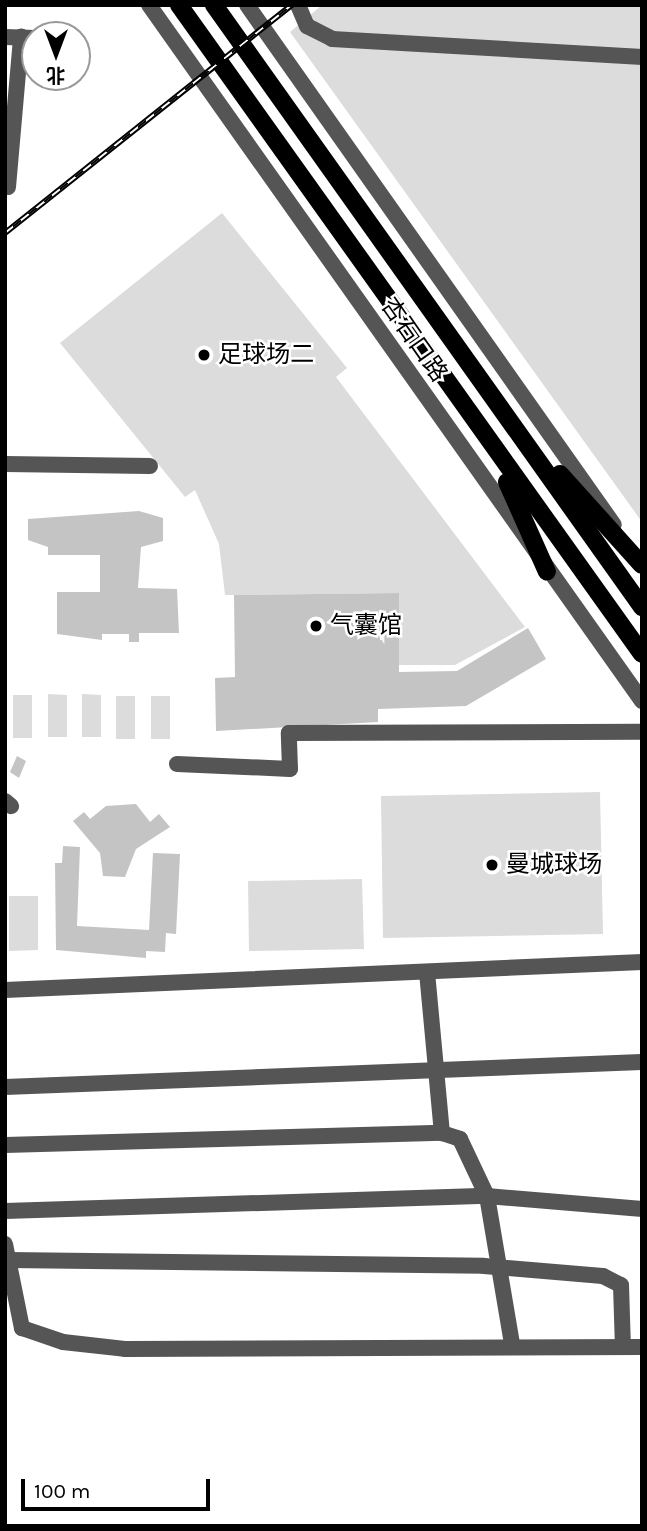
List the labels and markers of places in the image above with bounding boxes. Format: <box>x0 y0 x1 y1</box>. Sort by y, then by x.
place label: 足球场二 <box>218 341 314 369</box>
marker: 足球场二 <box>196 347 212 363</box>
place label: 气囊馆 <box>330 612 402 640</box>
marker: 气囊馆 <box>308 618 324 634</box>
place label: 曼城球场 <box>506 851 602 879</box>
marker: 曼城球场 <box>484 857 500 873</box>

